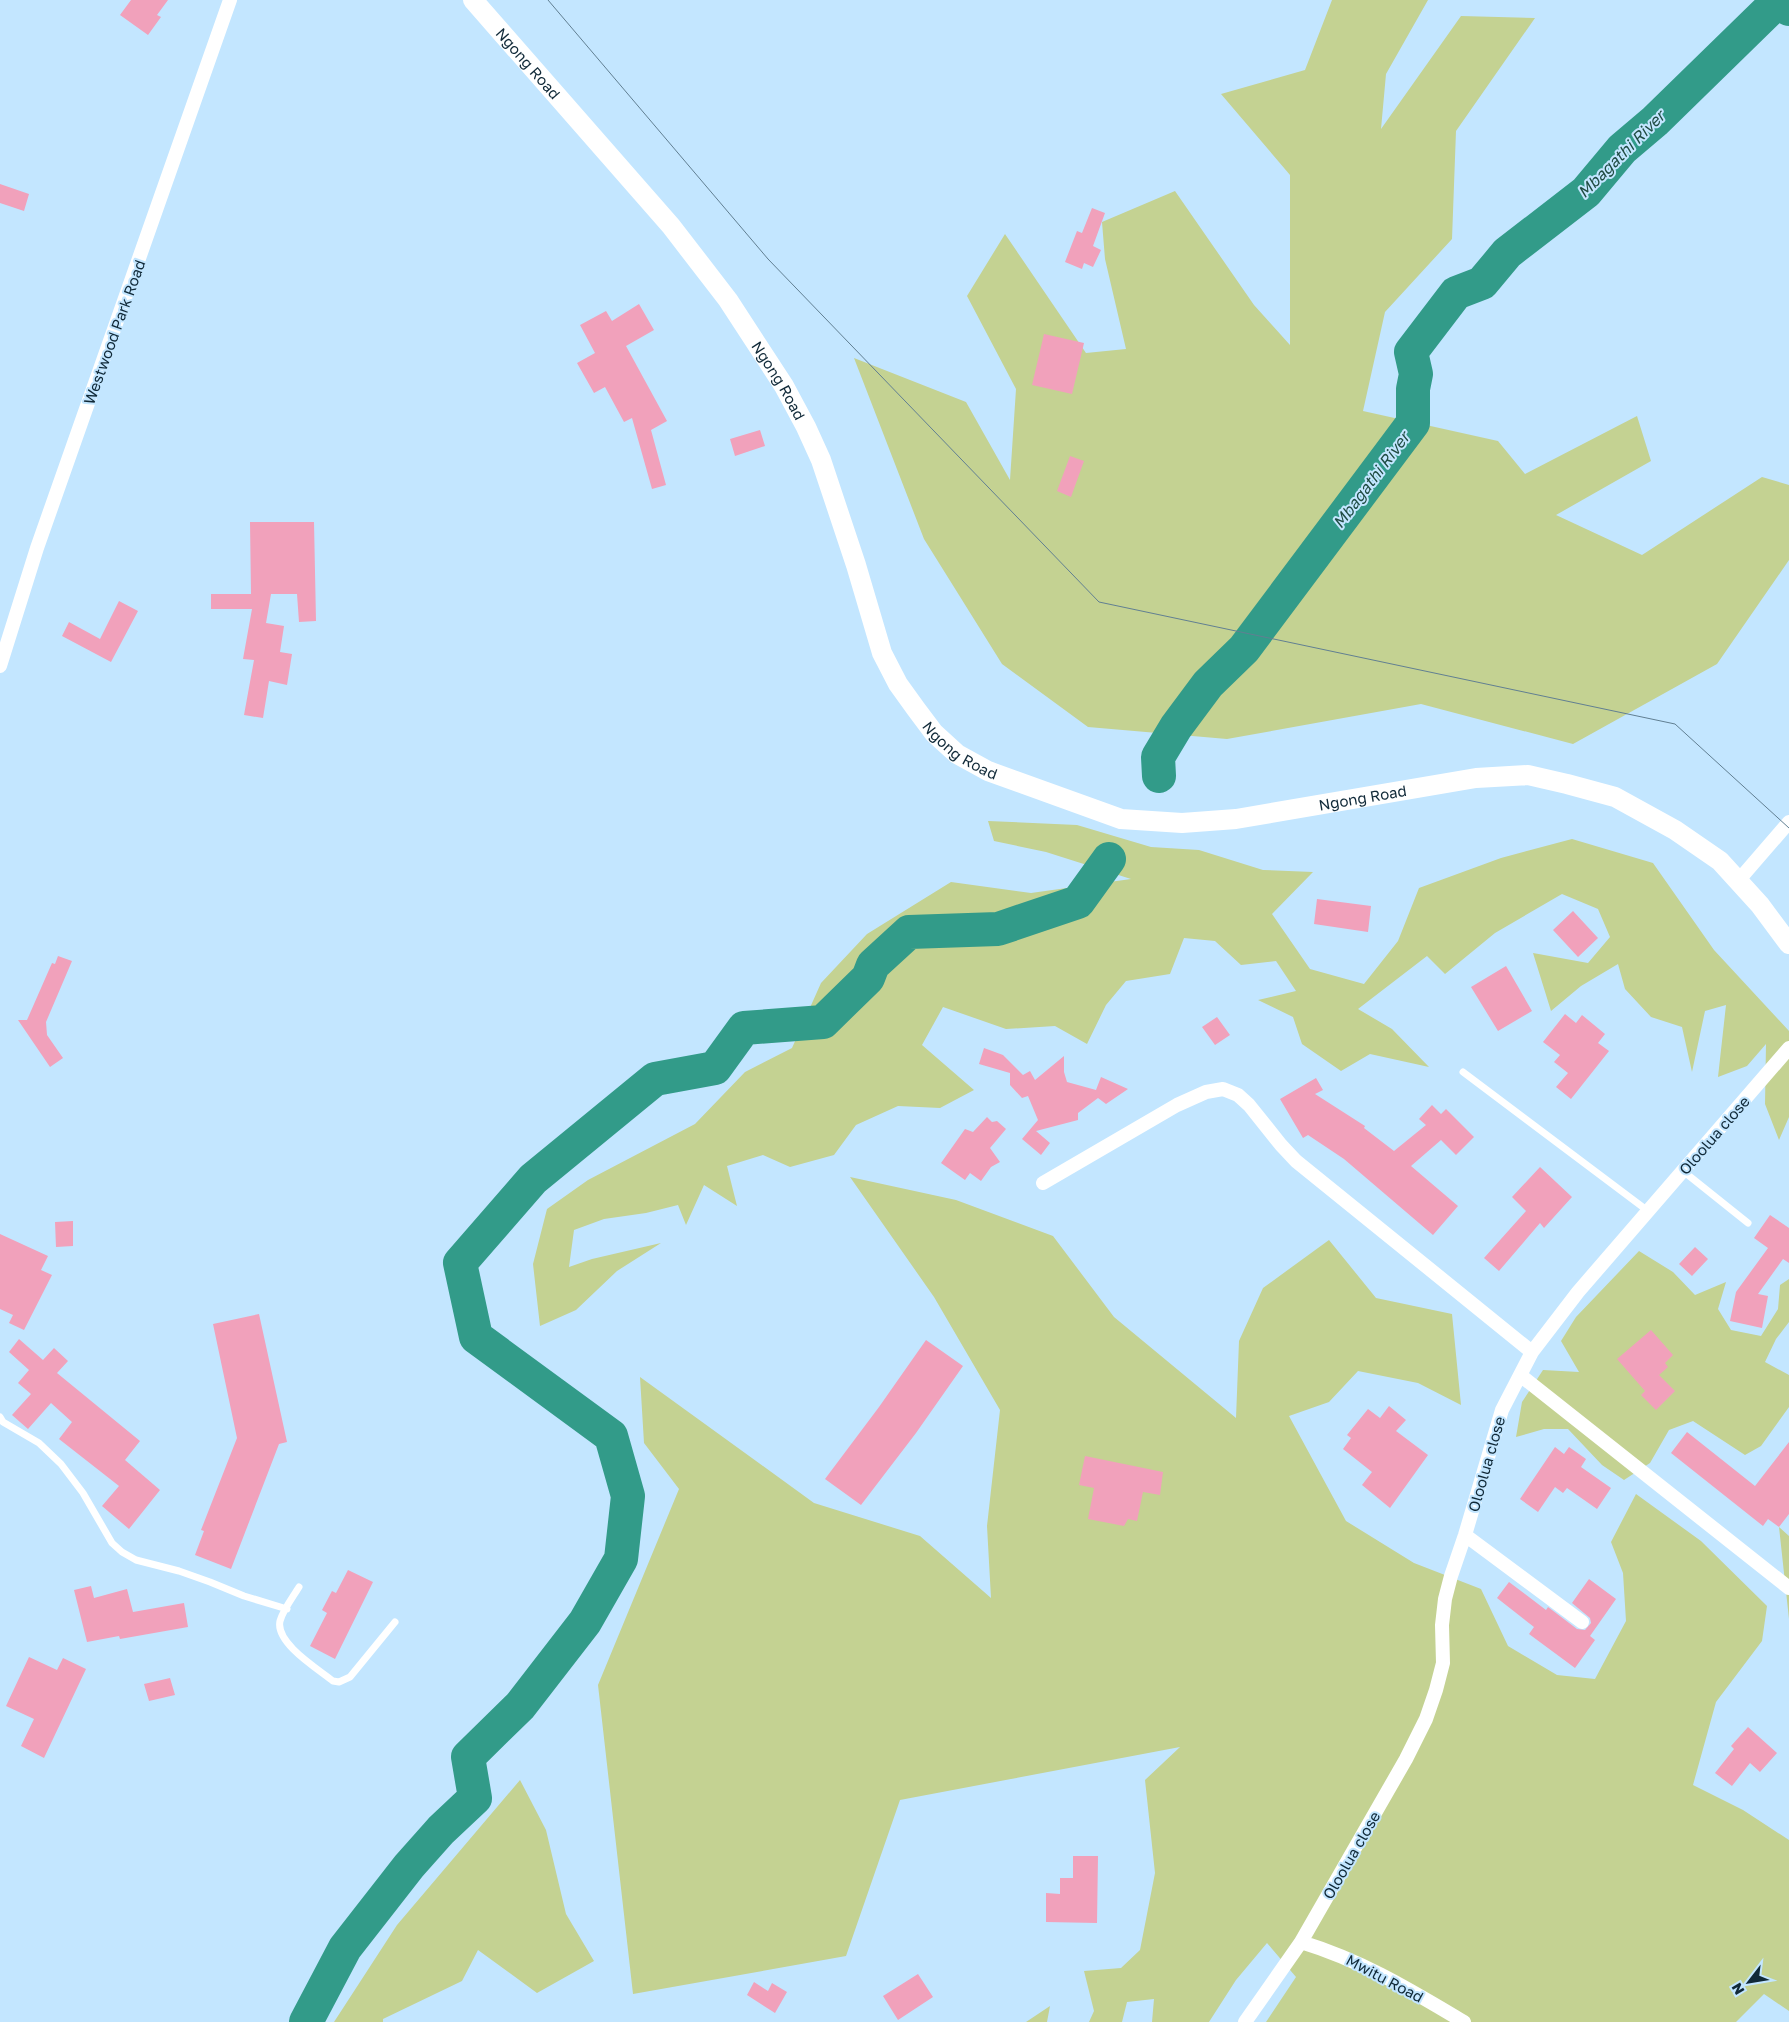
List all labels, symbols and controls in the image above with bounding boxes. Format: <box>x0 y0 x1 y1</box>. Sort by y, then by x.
street label: Ngong Road <box>492 24 564 102</box>
water label: Mbagathi River <box>1573 104 1671 202</box>
street label: Westwood Park Road <box>79 257 149 407</box>
street label: Ngong Road <box>748 338 809 423</box>
water label: Mbagathi River <box>1328 426 1415 532</box>
street label: Ngong Road <box>919 717 1000 783</box>
street label: Ngong Road <box>1317 781 1408 814</box>
street label: Oloolua close <box>1675 1092 1753 1178</box>
street label: Oloolua close <box>1464 1414 1508 1514</box>
street label: Oloolua close <box>1319 1808 1384 1902</box>
street label: Mwitu Road <box>1343 1950 1427 2006</box>
north arrow <box>1724 1957 1774 2007</box>
text: N <box>1727 1980 1747 1998</box>

